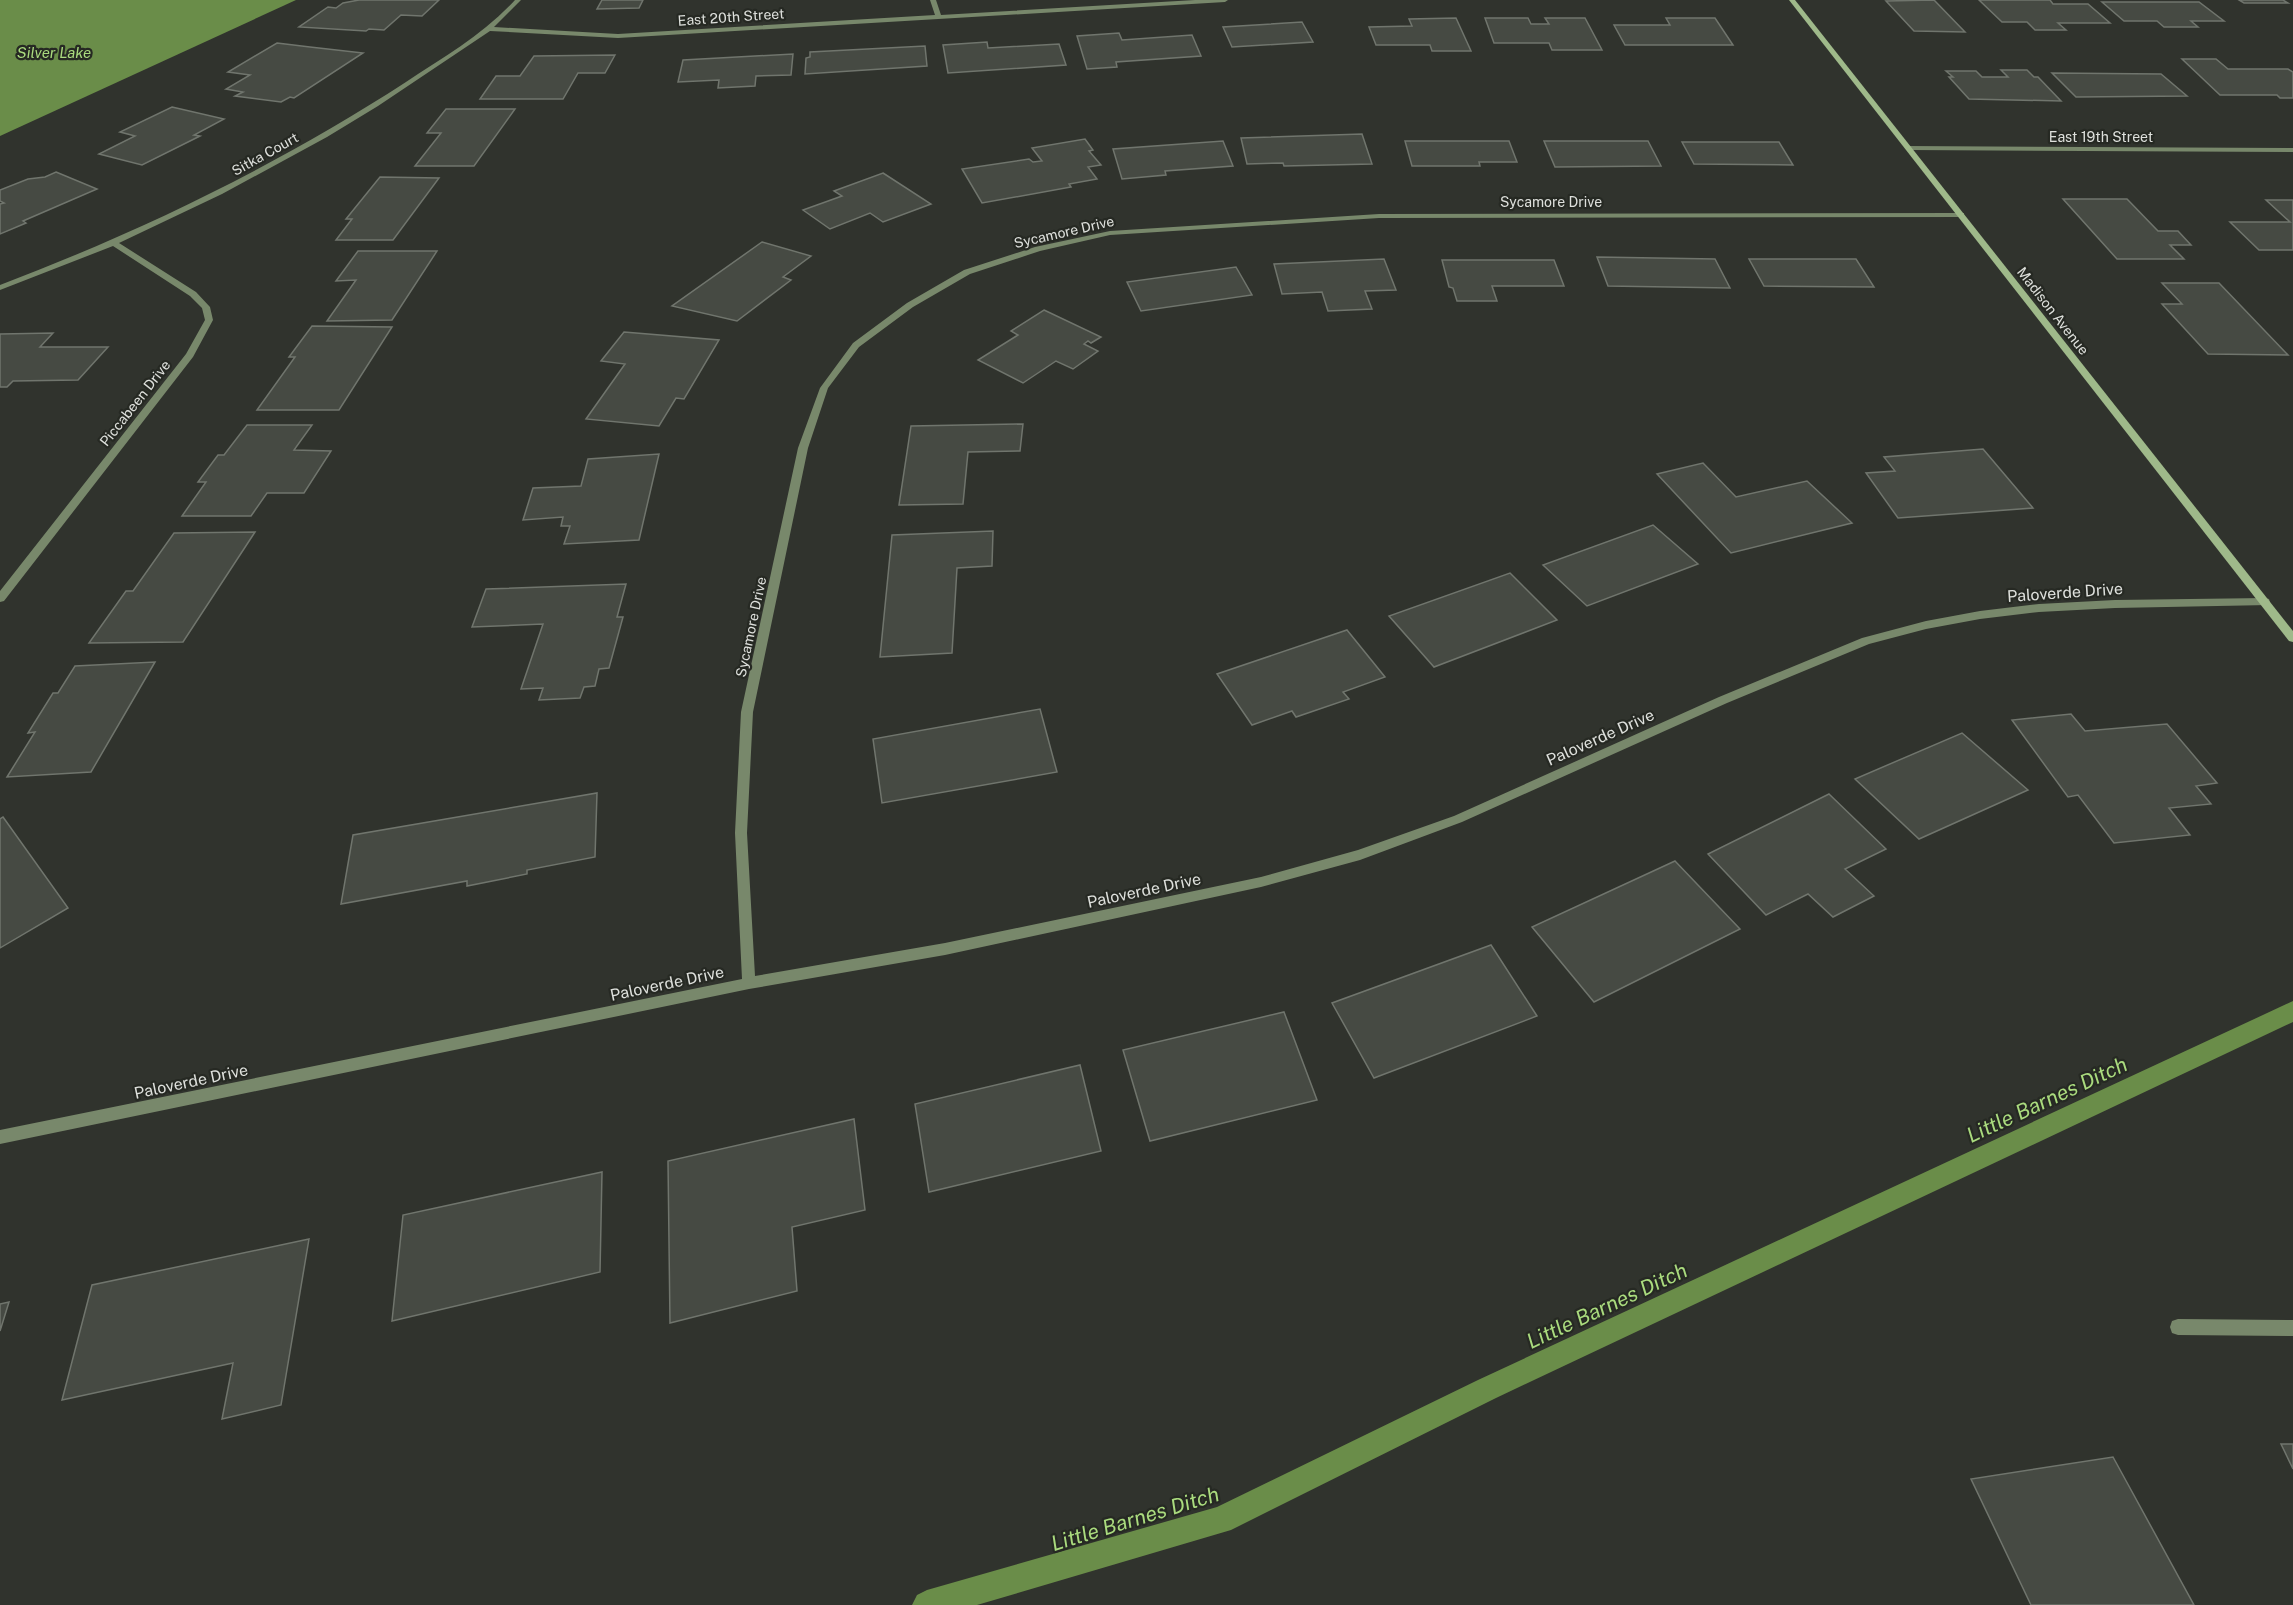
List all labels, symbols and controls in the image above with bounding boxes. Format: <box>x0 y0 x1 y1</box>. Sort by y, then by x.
street label: East 20th Street <box>677 5 785 29</box>
water label: Silver Lake <box>17 44 91 61</box>
street label: Sitka Court <box>229 129 301 179</box>
street label: East 19th Street <box>2049 129 2153 145</box>
street label: Sycamore Drive <box>1500 194 1602 210</box>
street label: Sycamore Drive <box>1012 213 1116 251</box>
street label: Madison Avenue <box>2014 264 2092 358</box>
street label: Piccabeen Drive <box>97 357 173 449</box>
street label: Sycamore Drive <box>733 575 769 679</box>
street label: Paloverde Drive <box>2007 579 2124 606</box>
street label: Paloverde Drive <box>1543 705 1657 770</box>
street label: Paloverde Drive <box>1085 869 1203 912</box>
street label: Paloverde Drive <box>608 962 726 1005</box>
water label: Little Barnes Ditch <box>1962 1051 2131 1148</box>
street label: Paloverde Drive <box>132 1060 250 1103</box>
water label: Little Barnes Ditch <box>1522 1257 1691 1354</box>
water label: Little Barnes Ditch <box>1048 1481 1222 1556</box>

